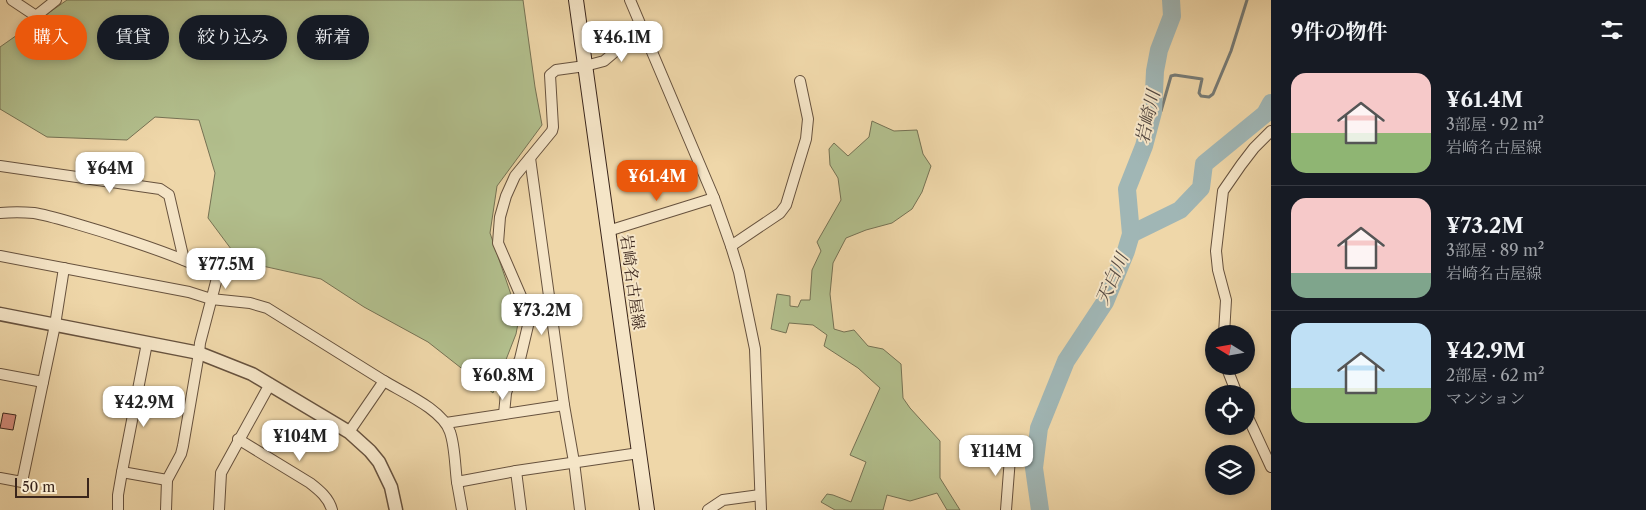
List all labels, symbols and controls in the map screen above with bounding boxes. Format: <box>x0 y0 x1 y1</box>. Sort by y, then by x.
chip: 購入 <box>15 15 87 60</box>
chip: 賃貸 <box>97 15 169 60</box>
chip: 絞り込み <box>179 15 287 60</box>
chip: 新着 <box>297 15 369 60</box>
icon: filters <box>1598 16 1626 44</box>
text: 9件の物件 <box>1291 19 1388 44</box>
pin: ¥46.1M <box>581 20 663 63</box>
text: ¥46.1M <box>593 27 651 47</box>
water label: 岩崎川 <box>1131 86 1165 146</box>
text: ¥61.4M <box>1446 87 1523 112</box>
icon: home <box>1331 93 1391 153</box>
text: 3部屋 · 92 m² <box>1446 114 1544 134</box>
text: 岩崎名古屋線 <box>1446 137 1542 157</box>
pin: ¥64M <box>80 152 140 194</box>
text: ¥64M <box>87 158 134 178</box>
pin: ¥61.4M <box>616 160 698 202</box>
text: ¥61.4M <box>628 166 686 186</box>
text: ¥73.2M <box>1446 213 1524 238</box>
icon: home <box>1331 218 1391 278</box>
street label: 岩崎名古屋線 <box>616 233 650 331</box>
text: 3部屋 · 89 m² <box>1446 240 1544 260</box>
pin: ¥77.5M <box>185 248 267 290</box>
water label: 天白川 <box>1091 248 1134 308</box>
text: ¥77.5M <box>197 254 255 274</box>
text: 岩崎名古屋線 <box>1446 263 1542 283</box>
pin: ¥73.2M <box>501 294 583 336</box>
text: ¥73.2M <box>512 300 572 320</box>
north arrow <box>1205 325 1255 375</box>
map controls <box>1205 325 1255 495</box>
text: ¥42.9M <box>1446 338 1525 363</box>
icon: home <box>1331 343 1391 403</box>
pin: ¥60.8M <box>462 358 544 401</box>
text: ¥60.8M <box>472 365 534 385</box>
text: 2部屋 · 62 m² <box>1446 365 1545 385</box>
button: locate <box>1205 385 1255 435</box>
pin: ¥42.9M <box>103 386 185 428</box>
text: マンション <box>1446 388 1525 408</box>
text: ¥42.9M <box>114 392 174 412</box>
pin: ¥104M <box>265 420 335 462</box>
text: ¥104M <box>273 426 327 446</box>
pin: ¥114M <box>961 434 1031 477</box>
text: ¥114M <box>970 441 1022 461</box>
button: layers <box>1205 445 1255 495</box>
scale bar <box>15 475 89 498</box>
text: 50 m <box>22 478 55 496</box>

